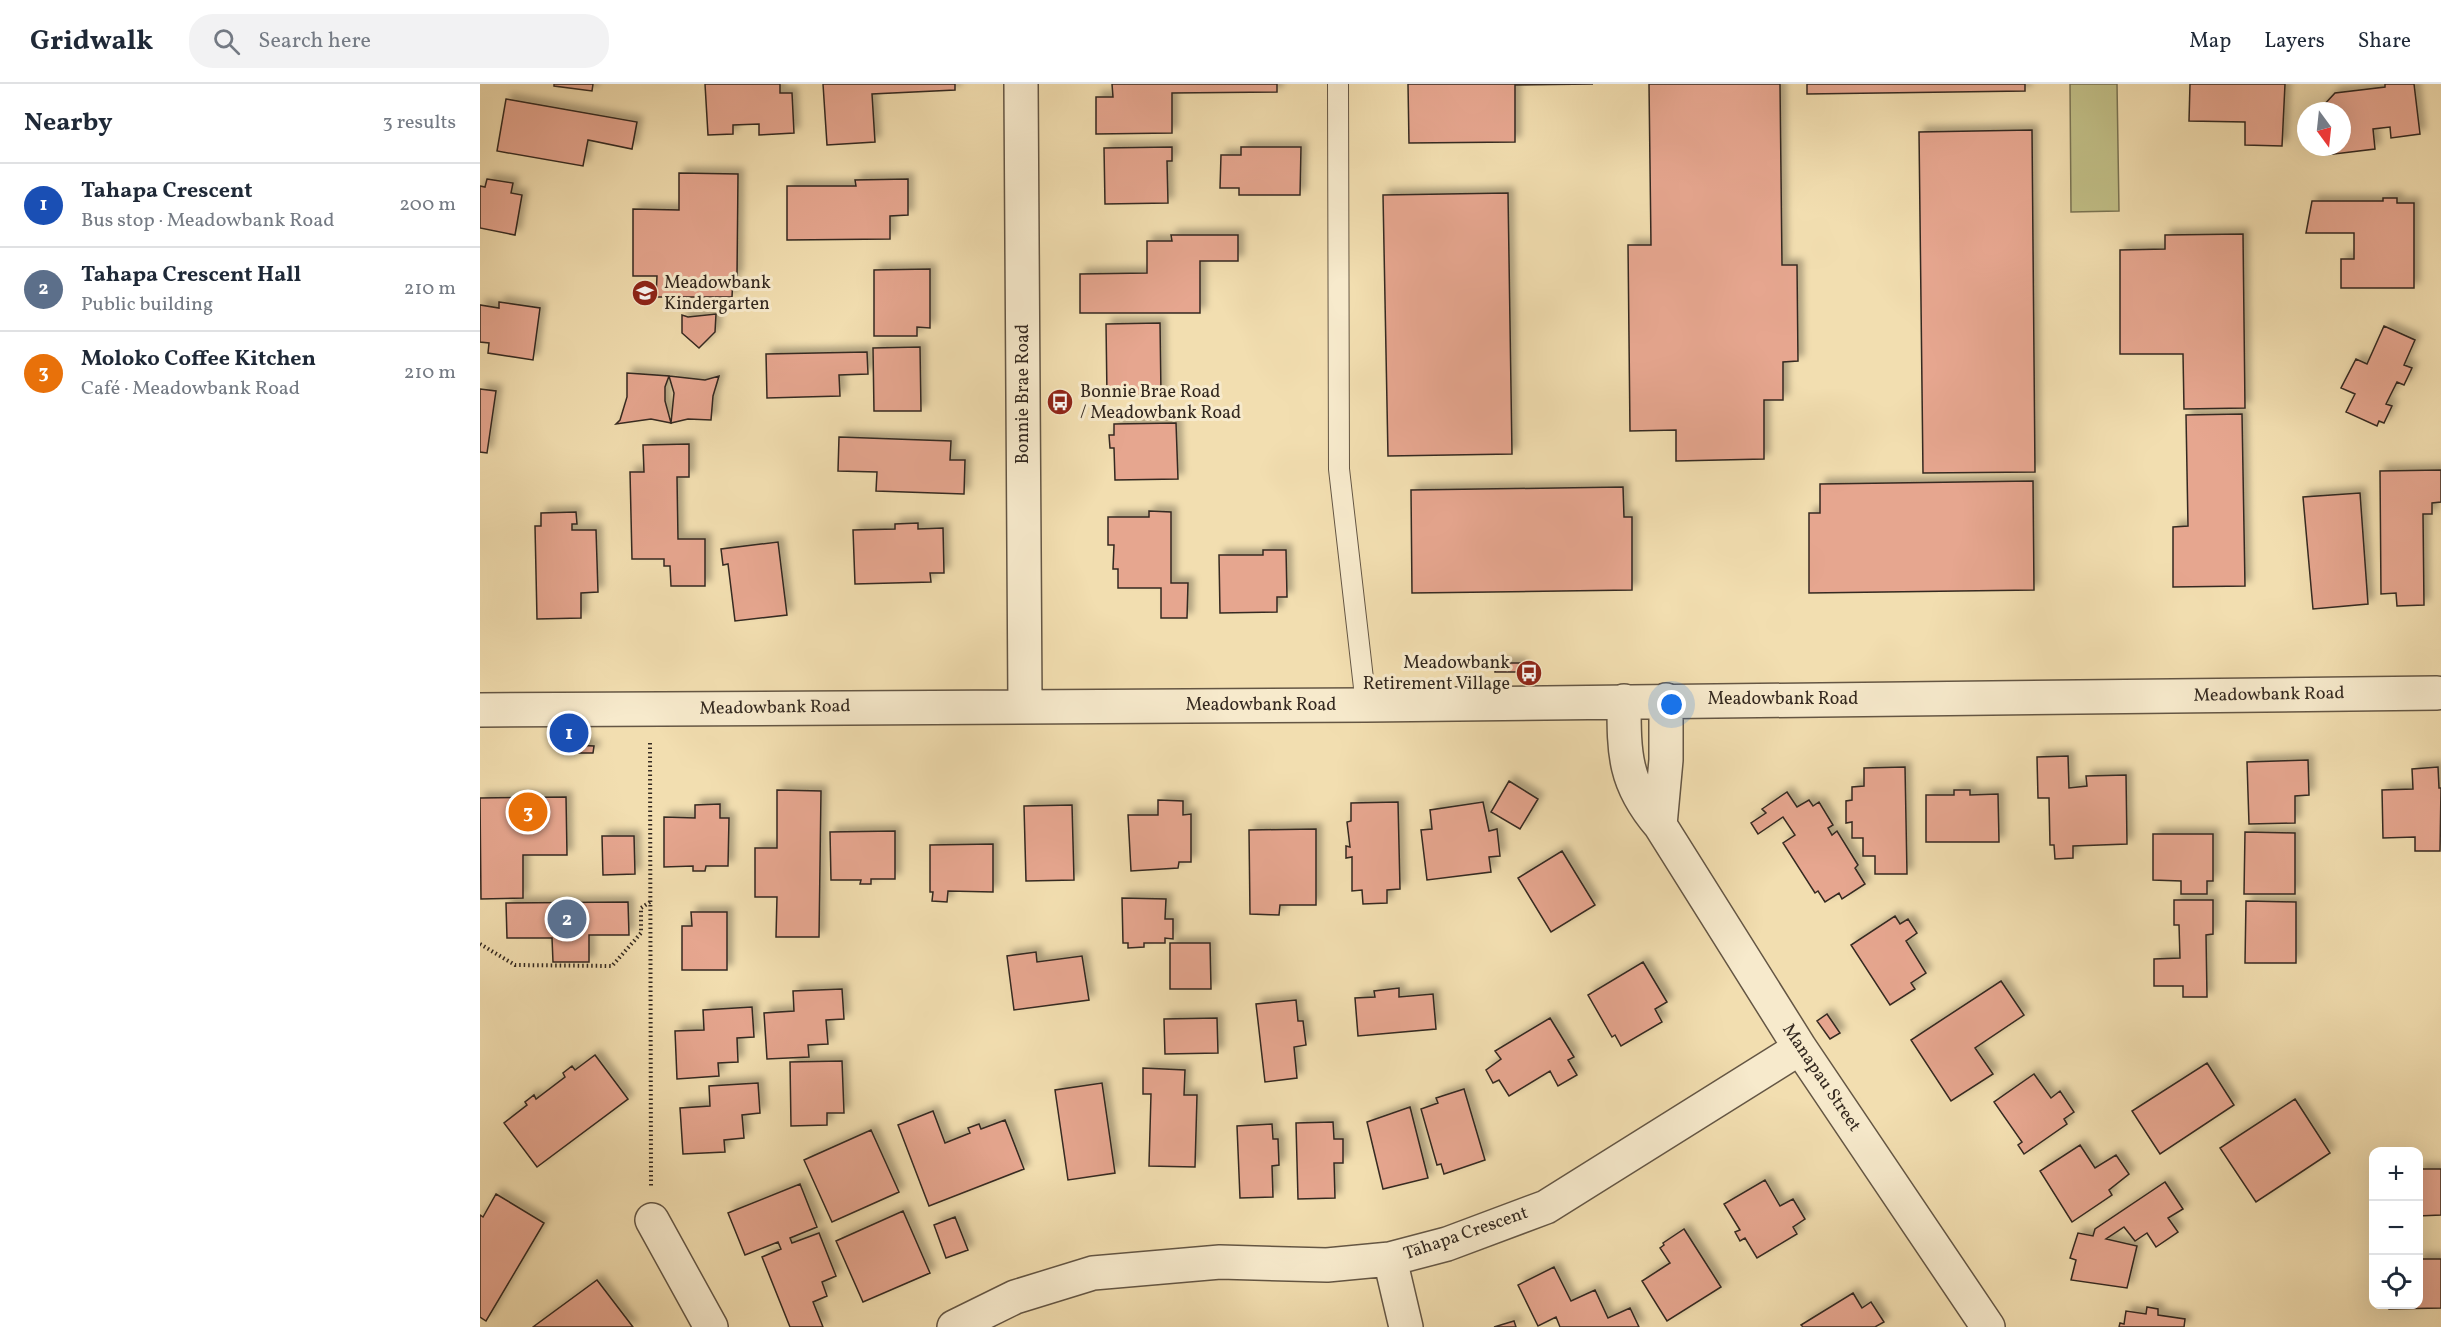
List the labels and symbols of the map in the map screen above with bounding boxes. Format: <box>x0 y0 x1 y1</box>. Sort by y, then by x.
north arrow <box>2297 102 2351 156</box>
place label: Meadowbank Kindergarten <box>664 271 771 317</box>
school or university icon: Meadowbank Kindergarten <box>630 278 660 308</box>
street label: Bonnie Brae Road <box>1011 324 1036 464</box>
place label: Bonnie Brae Road / Meadowbank Road <box>1080 380 1241 426</box>
bus stop icon: Bonnie Brae Road / Meadowbank Road <box>1045 387 1075 417</box>
place label: Meadowbank Retirement Village <box>1363 651 1510 697</box>
bus stop icon: Meadowbank Retirement Village <box>1514 658 1544 688</box>
street label: Meadowbank Road <box>2193 681 2345 709</box>
street label: Meadowbank Road <box>1708 687 1858 712</box>
your location <box>1657 690 1686 719</box>
street label: Meadowbank Road <box>1186 693 1336 718</box>
street label: Meadowbank Road <box>699 694 851 722</box>
pin: 1 <box>550 710 589 756</box>
pin: 3 <box>508 790 548 834</box>
pin: 2 <box>548 896 586 942</box>
street label: Manapau Street <box>1776 1019 1866 1137</box>
street label: Tāhapa Crescent <box>1400 1201 1532 1267</box>

